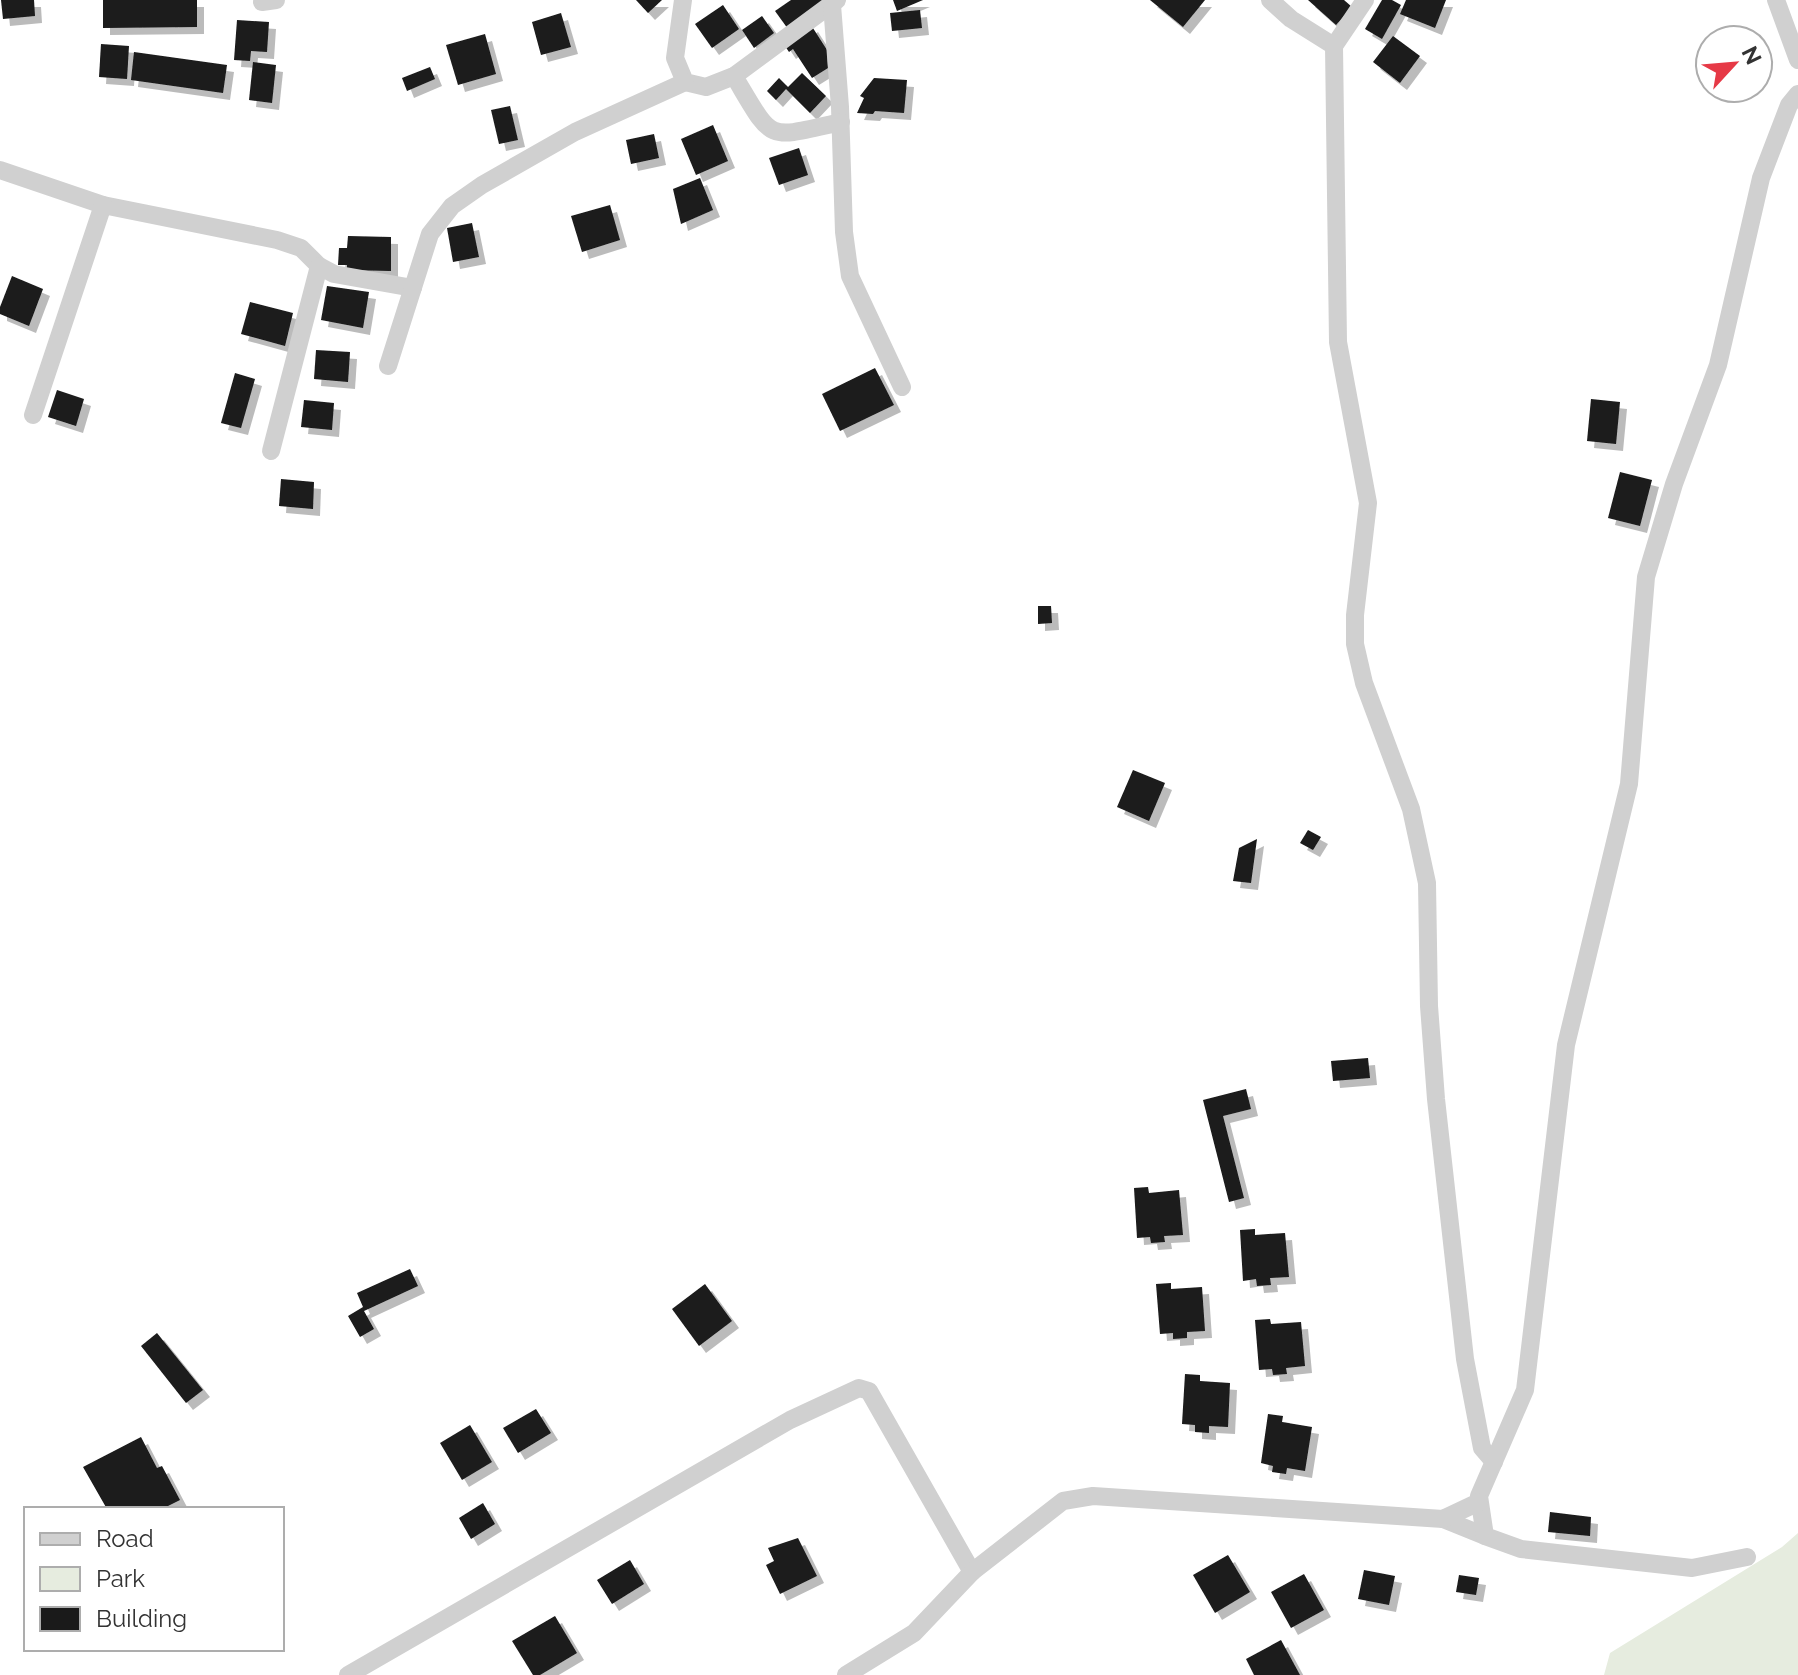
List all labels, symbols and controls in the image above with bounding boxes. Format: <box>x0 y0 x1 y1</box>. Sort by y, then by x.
north arrow <box>1694 24 1774 104</box>
text: N <box>1737 42 1767 68</box>
legend <box>24 1507 284 1651</box>
text: Road <box>96 1524 154 1553</box>
text: Park <box>96 1564 145 1593</box>
text: Building <box>96 1604 187 1633</box>

